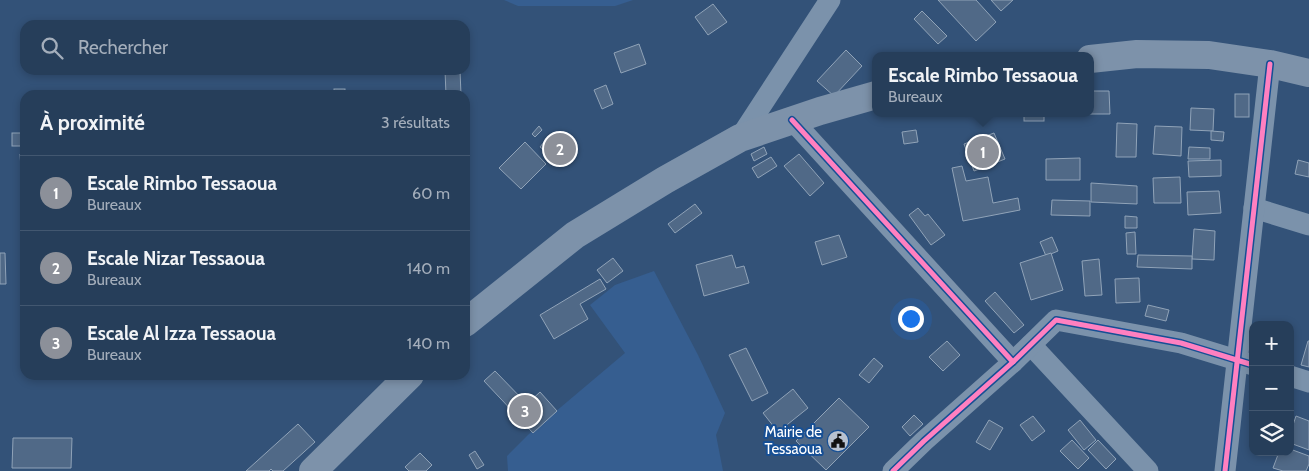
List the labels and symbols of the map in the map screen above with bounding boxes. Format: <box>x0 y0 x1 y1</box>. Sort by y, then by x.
pin: 2 <box>544 130 576 168</box>
pin: 1 <box>967 133 999 171</box>
your location <box>898 306 924 332</box>
pin: 3 <box>509 392 541 430</box>
place label: Mairie de Tessaoua <box>765 423 823 458</box>
public building icon: Mairie de Tessaoua <box>826 429 850 453</box>

